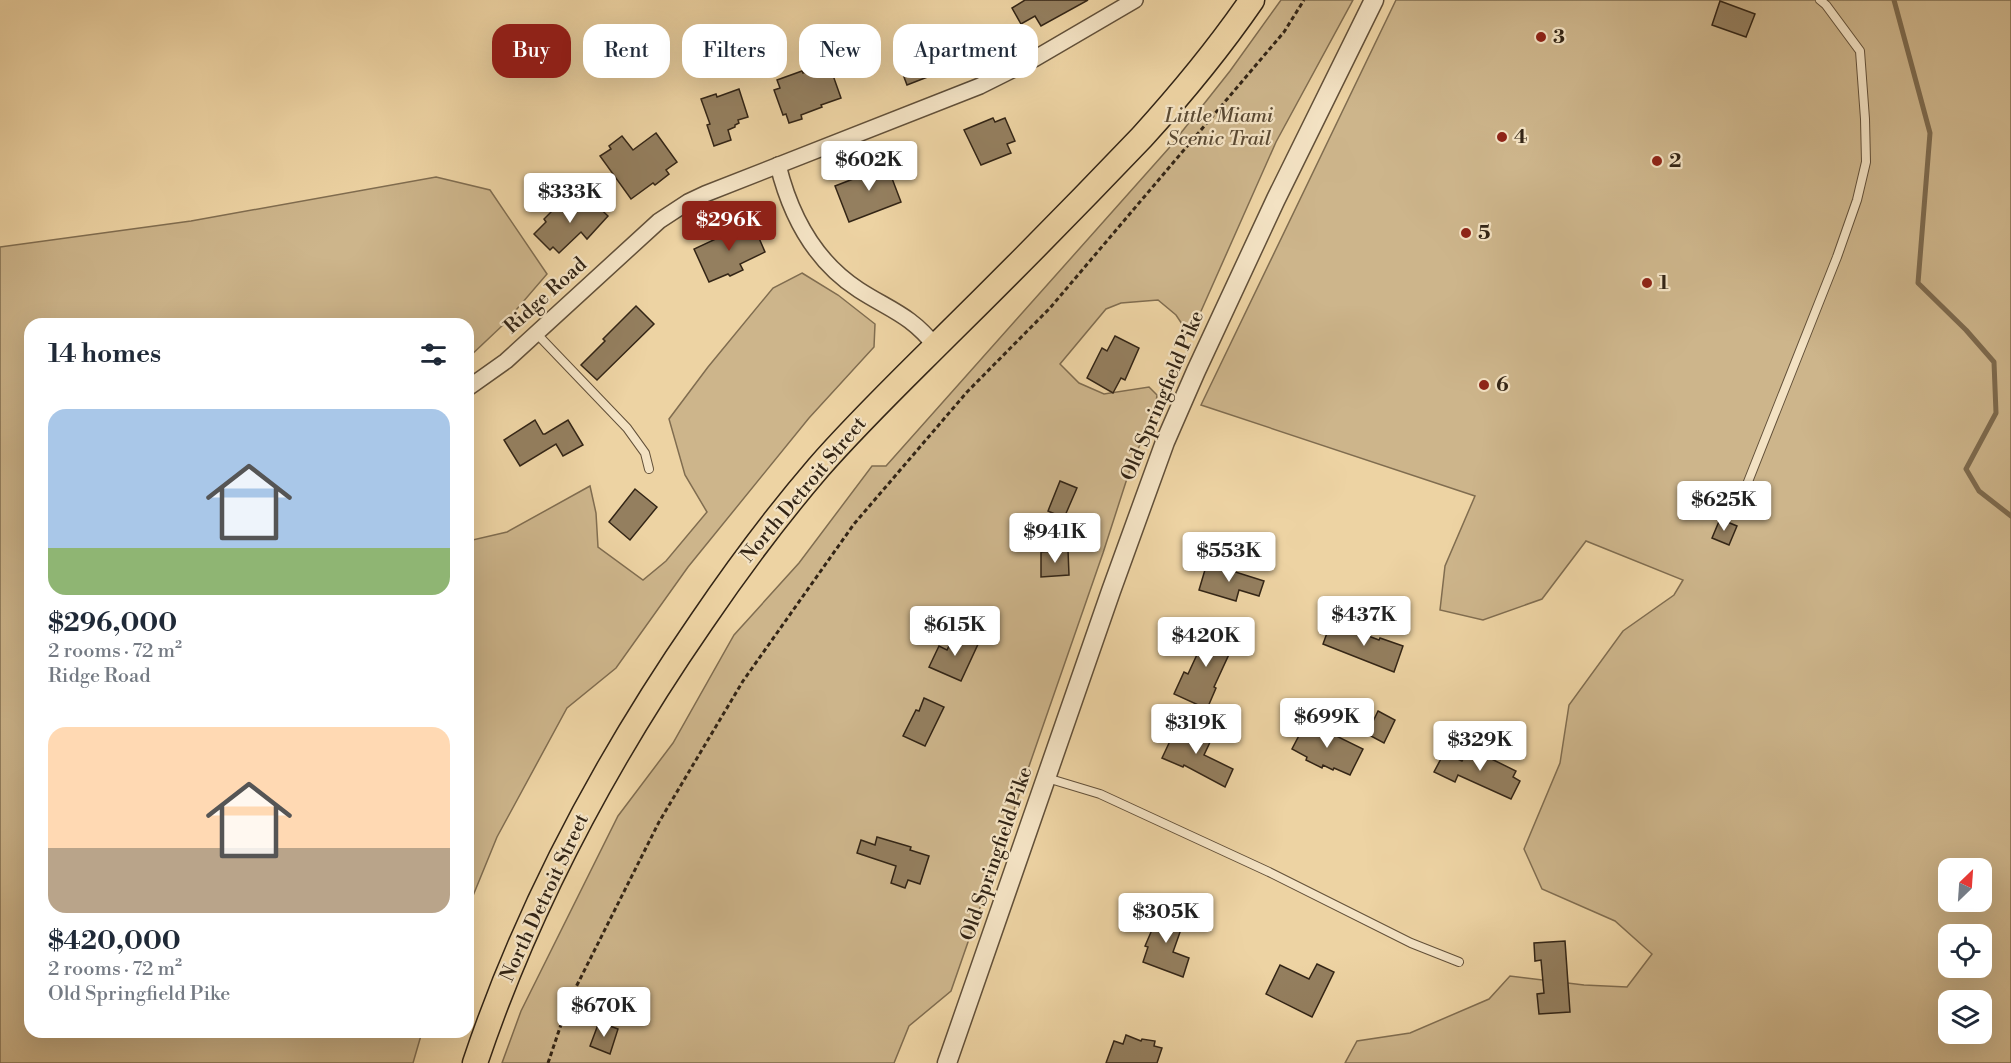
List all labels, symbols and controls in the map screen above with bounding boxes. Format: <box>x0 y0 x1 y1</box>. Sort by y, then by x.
chip: Buy <box>492 24 571 78</box>
chip: Rent <box>583 24 670 78</box>
chip: Filters <box>682 24 787 78</box>
chip: New <box>799 24 881 78</box>
chip: Apartment <box>893 24 1038 78</box>
place label: 3 <box>1553 25 1565 50</box>
marker: 3 <box>1534 30 1548 44</box>
park label: Little Miami Scenic Trail <box>1164 104 1274 152</box>
place label: 4 <box>1514 125 1527 150</box>
marker: 4 <box>1495 130 1509 144</box>
pin: $602K <box>827 141 911 192</box>
text: $602K <box>835 148 903 173</box>
place label: 2 <box>1669 149 1682 174</box>
marker: 2 <box>1650 154 1664 168</box>
pin: $333K <box>528 173 612 224</box>
text: $333K <box>538 180 602 205</box>
pin: $296K <box>687 201 771 252</box>
text: $296K <box>696 208 762 233</box>
place label: 5 <box>1478 221 1490 246</box>
marker: 5 <box>1459 226 1473 240</box>
street label: Ridge Road <box>500 252 593 340</box>
place label: 1 <box>1659 271 1669 296</box>
marker: 1 <box>1640 276 1654 290</box>
street label: Old Springfield Pike <box>1116 307 1210 485</box>
text: 14 homes <box>48 338 161 370</box>
icon: filters <box>417 338 450 371</box>
place label: 6 <box>1496 373 1509 398</box>
marker: 6 <box>1477 378 1491 392</box>
street label: North Detroit Street <box>736 412 872 568</box>
icon: home <box>195 448 303 556</box>
pin: $625K <box>1682 481 1766 532</box>
text: $625K <box>1691 488 1757 513</box>
pin: $941K <box>1013 513 1097 564</box>
text: $941K <box>1023 520 1087 545</box>
pin: $553K <box>1187 532 1271 583</box>
text: $553K <box>1197 539 1261 564</box>
pin: $437K <box>1322 596 1406 647</box>
text: $437K <box>1332 603 1396 628</box>
pin: $615K <box>913 606 997 657</box>
text: $296,000 <box>48 607 177 639</box>
text: $615K <box>924 613 986 638</box>
pin: $420K <box>1164 617 1248 668</box>
text: $420K <box>1172 624 1240 649</box>
text: 2 rooms · 72 m² <box>48 639 182 664</box>
text: Ridge Road <box>48 664 151 689</box>
pin: $699K <box>1285 698 1369 749</box>
pin: $319K <box>1154 704 1238 755</box>
text: $699K <box>1294 705 1360 730</box>
text: $319K <box>1165 711 1227 736</box>
pin: $329K <box>1438 721 1522 772</box>
text: $329K <box>1447 728 1513 753</box>
street label: Old Springfield Pike <box>955 764 1039 944</box>
icon: home <box>195 766 303 874</box>
street label: North Detroit Street <box>495 810 595 986</box>
north arrow <box>1938 858 1992 912</box>
map controls <box>1938 858 1992 1044</box>
pin: $305K <box>1124 893 1208 944</box>
text: $305K <box>1132 900 1200 925</box>
button: locate <box>1938 924 1992 978</box>
text: $420,000 <box>48 925 181 957</box>
text: 2 rooms · 72 m² <box>48 957 182 982</box>
text: Old Springfield Pike <box>48 982 230 1007</box>
pin: $670K <box>562 987 646 1038</box>
button: layers <box>1938 990 1992 1044</box>
text: $670K <box>571 994 637 1019</box>

